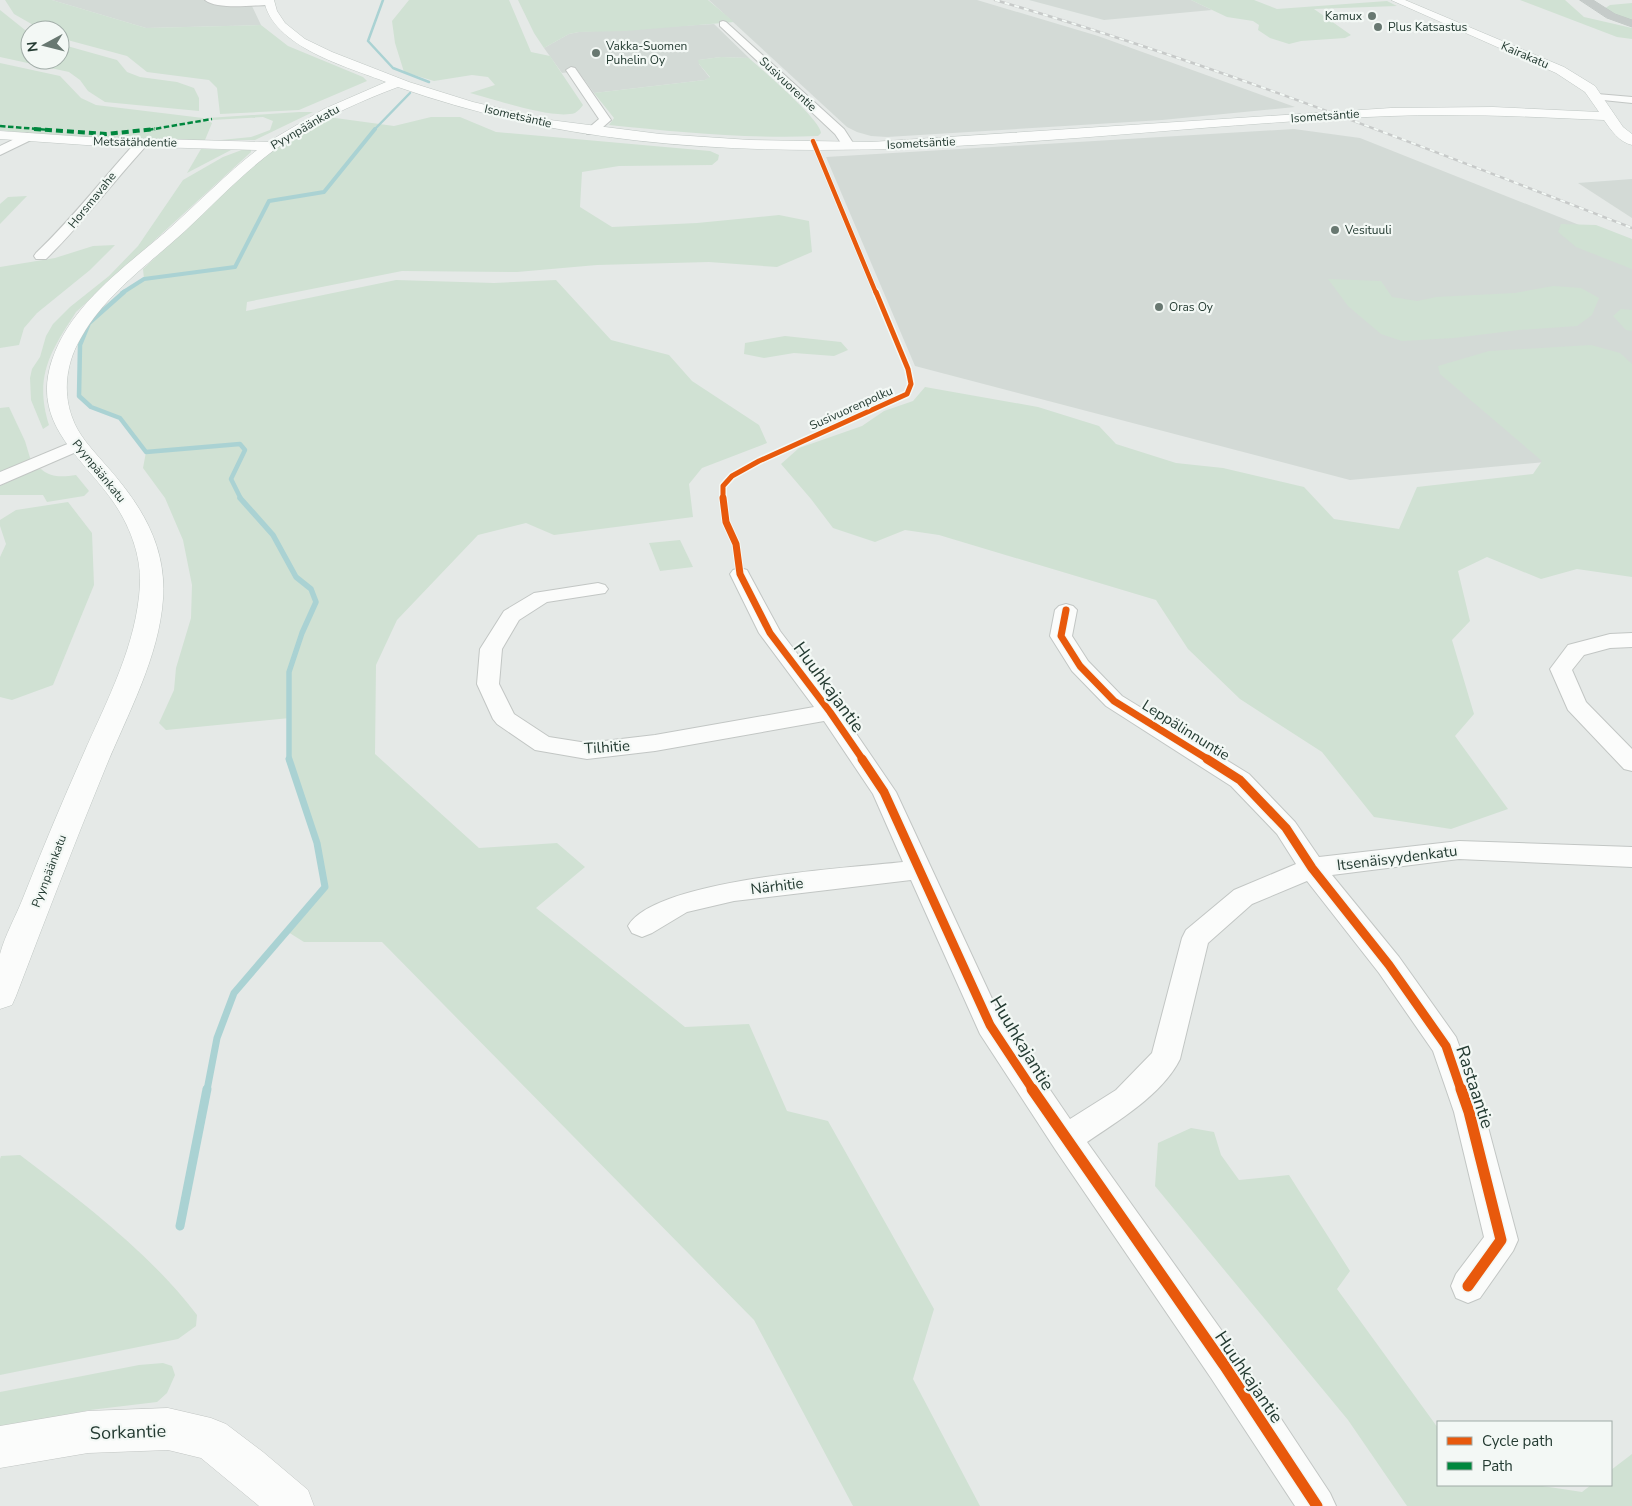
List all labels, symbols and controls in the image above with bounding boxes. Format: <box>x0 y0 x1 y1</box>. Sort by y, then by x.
place label: Kamux <box>1325 8 1363 24</box>
marker: Kamux <box>1366 10 1378 22</box>
place label: Plus Katsastus <box>1388 19 1468 35</box>
north arrow <box>20 20 70 70</box>
marker: Plus Katsastus <box>1372 21 1384 33</box>
place label: Vakka-Suomen Puhelin Oy <box>605 38 687 68</box>
street label: Kairakatu <box>1499 38 1551 72</box>
text: N <box>23 40 43 53</box>
marker: Vakka-Suomen Puhelin Oy <box>590 47 602 59</box>
street label: Susivuorentie <box>756 53 820 115</box>
street label: Isometsäntie <box>483 100 553 132</box>
street label: Pyynpäänkatu <box>268 101 342 153</box>
street label: Isometsäntie <box>1290 106 1360 126</box>
street label: Metsätähdentie <box>93 133 177 151</box>
street label: Isometsäntie <box>886 133 956 153</box>
street label: Horsmavahe <box>64 169 120 231</box>
place label: Vesituuli <box>1344 222 1392 238</box>
marker: Vesituuli <box>1329 224 1341 236</box>
place label: Oras Oy <box>1169 299 1214 315</box>
marker: Oras Oy <box>1153 301 1165 313</box>
street label: Susivuorenpolku <box>807 382 895 434</box>
street label: Pyynpäänkatu <box>69 436 129 506</box>
street label: Huuhkajantie <box>788 637 870 737</box>
street label: Leppälinnuntie <box>1138 695 1234 765</box>
street label: Tilhitie <box>584 735 630 759</box>
street label: Pyynpäänkatu <box>28 832 70 910</box>
street label: Itsenäisyydenkatu <box>1336 841 1458 875</box>
street label: Närhitie <box>749 873 805 899</box>
street label: Huuhkajantie <box>984 991 1060 1095</box>
street label: Rastaantie <box>1450 1043 1500 1131</box>
street label: Huuhkajantie <box>1209 1326 1289 1428</box>
street label: Sorkantie <box>89 1419 167 1445</box>
legend <box>1437 1421 1612 1486</box>
text: Cycle path <box>1482 1431 1553 1451</box>
text: Path <box>1482 1456 1513 1476</box>

